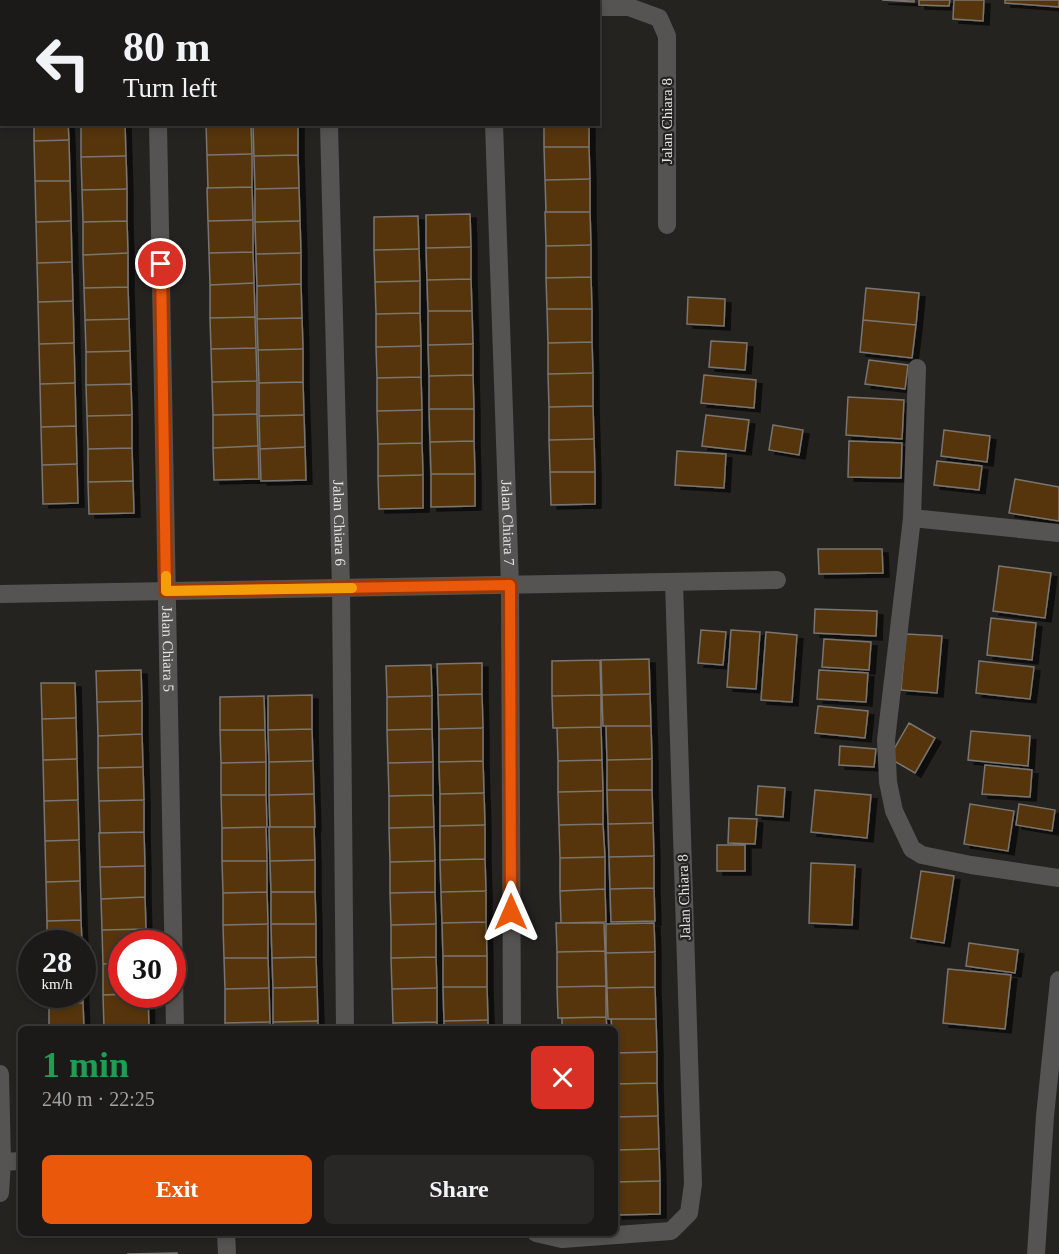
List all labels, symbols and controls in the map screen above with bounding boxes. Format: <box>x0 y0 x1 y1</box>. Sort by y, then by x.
icon: left <box>24 24 102 102</box>
text: 80 m <box>123 24 211 70</box>
text: Turn left <box>123 73 217 103</box>
street label: Jalan Chiara 8 <box>659 78 675 164</box>
pin <box>135 238 186 289</box>
icon: arrive <box>144 247 177 280</box>
street label: Jalan Chiara 6 <box>330 480 348 567</box>
street label: Jalan Chiara 7 <box>498 480 517 566</box>
street label: Jalan Chiara 5 <box>159 606 177 692</box>
street label: Jalan Chiara 8 <box>675 854 693 940</box>
position arrow <box>479 880 543 944</box>
speed limit sign: 30 <box>108 930 186 1008</box>
text: 28 <box>42 945 72 978</box>
text: km/h <box>42 976 72 992</box>
text: 1 min <box>42 1045 129 1085</box>
button: close <box>531 1046 594 1109</box>
text: 240 m · 22:25 <box>42 1088 155 1110</box>
button: Exit <box>42 1155 312 1224</box>
button: Share <box>324 1155 594 1224</box>

